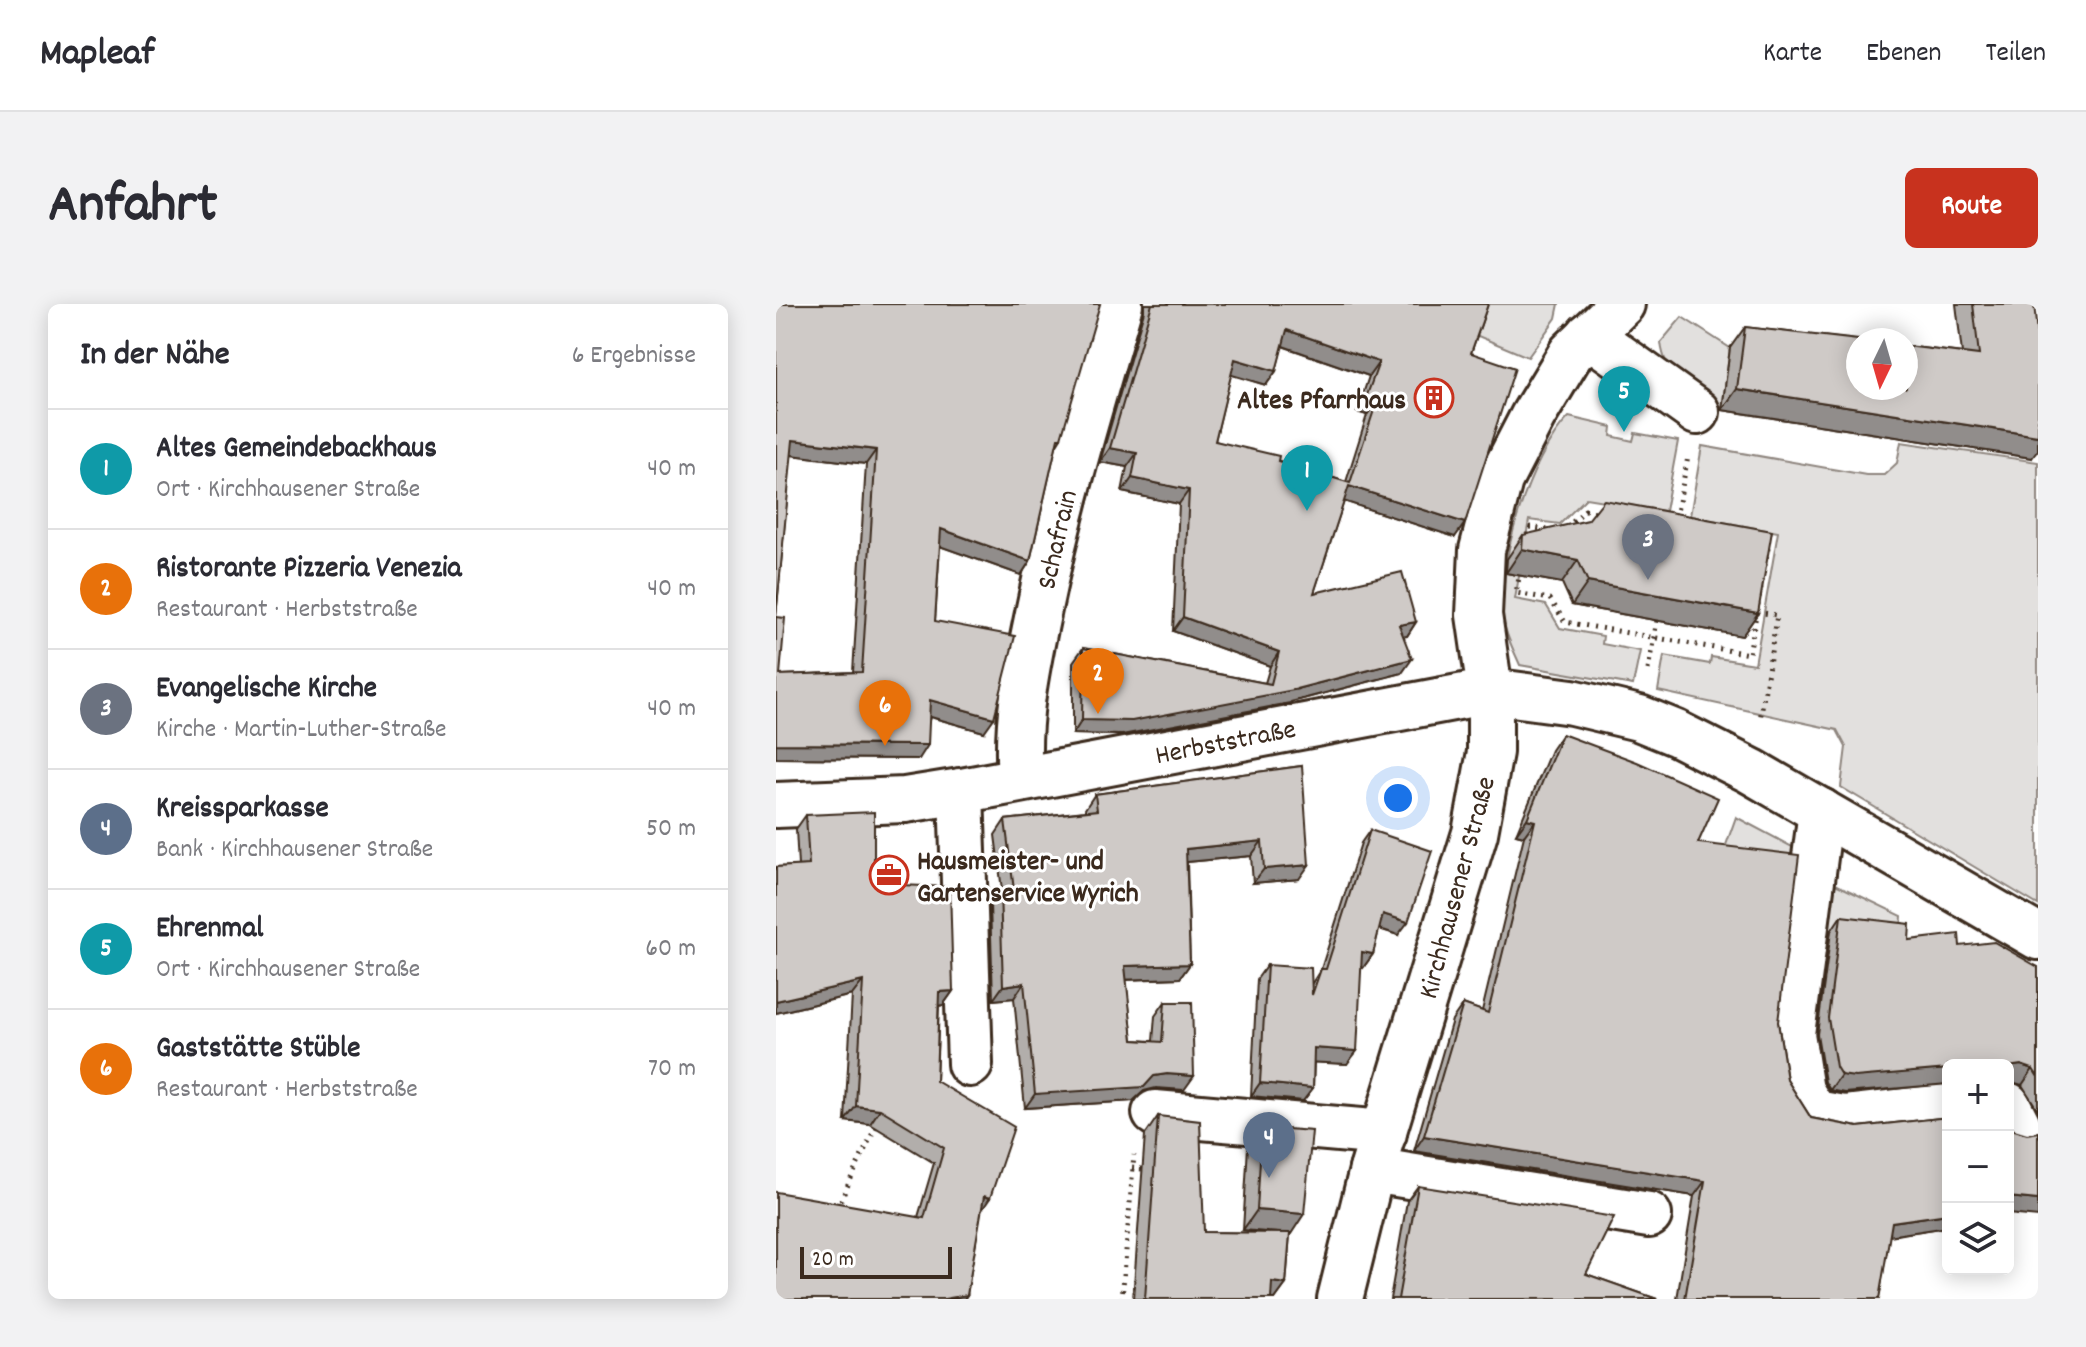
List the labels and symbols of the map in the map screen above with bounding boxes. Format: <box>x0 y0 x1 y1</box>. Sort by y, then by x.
north arrow <box>1846 328 1918 400</box>
pin: 5 <box>1598 366 1650 432</box>
building icon: Altes Pfarrhaus <box>1413 377 1455 419</box>
place label: Altes Pfarrhaus <box>1237 383 1406 423</box>
pin: 1 <box>1281 445 1333 511</box>
street label: Schafrain <box>1029 486 1091 594</box>
pin: 3 <box>1622 514 1674 580</box>
pin: 2 <box>1072 648 1124 714</box>
pin: 6 <box>859 680 911 746</box>
street label: Herbststraße <box>1152 712 1300 778</box>
street label: Kirchhausener Straße <box>1411 773 1509 1004</box>
your location <box>1378 778 1418 818</box>
place label: Hausmeister- und Gartenservice Wyrich <box>917 844 1139 916</box>
office icon: Hausmeister- und Gartenservice Wyrich <box>868 854 910 896</box>
pin: 4 <box>1243 1112 1295 1178</box>
scale bar <box>800 1243 952 1279</box>

